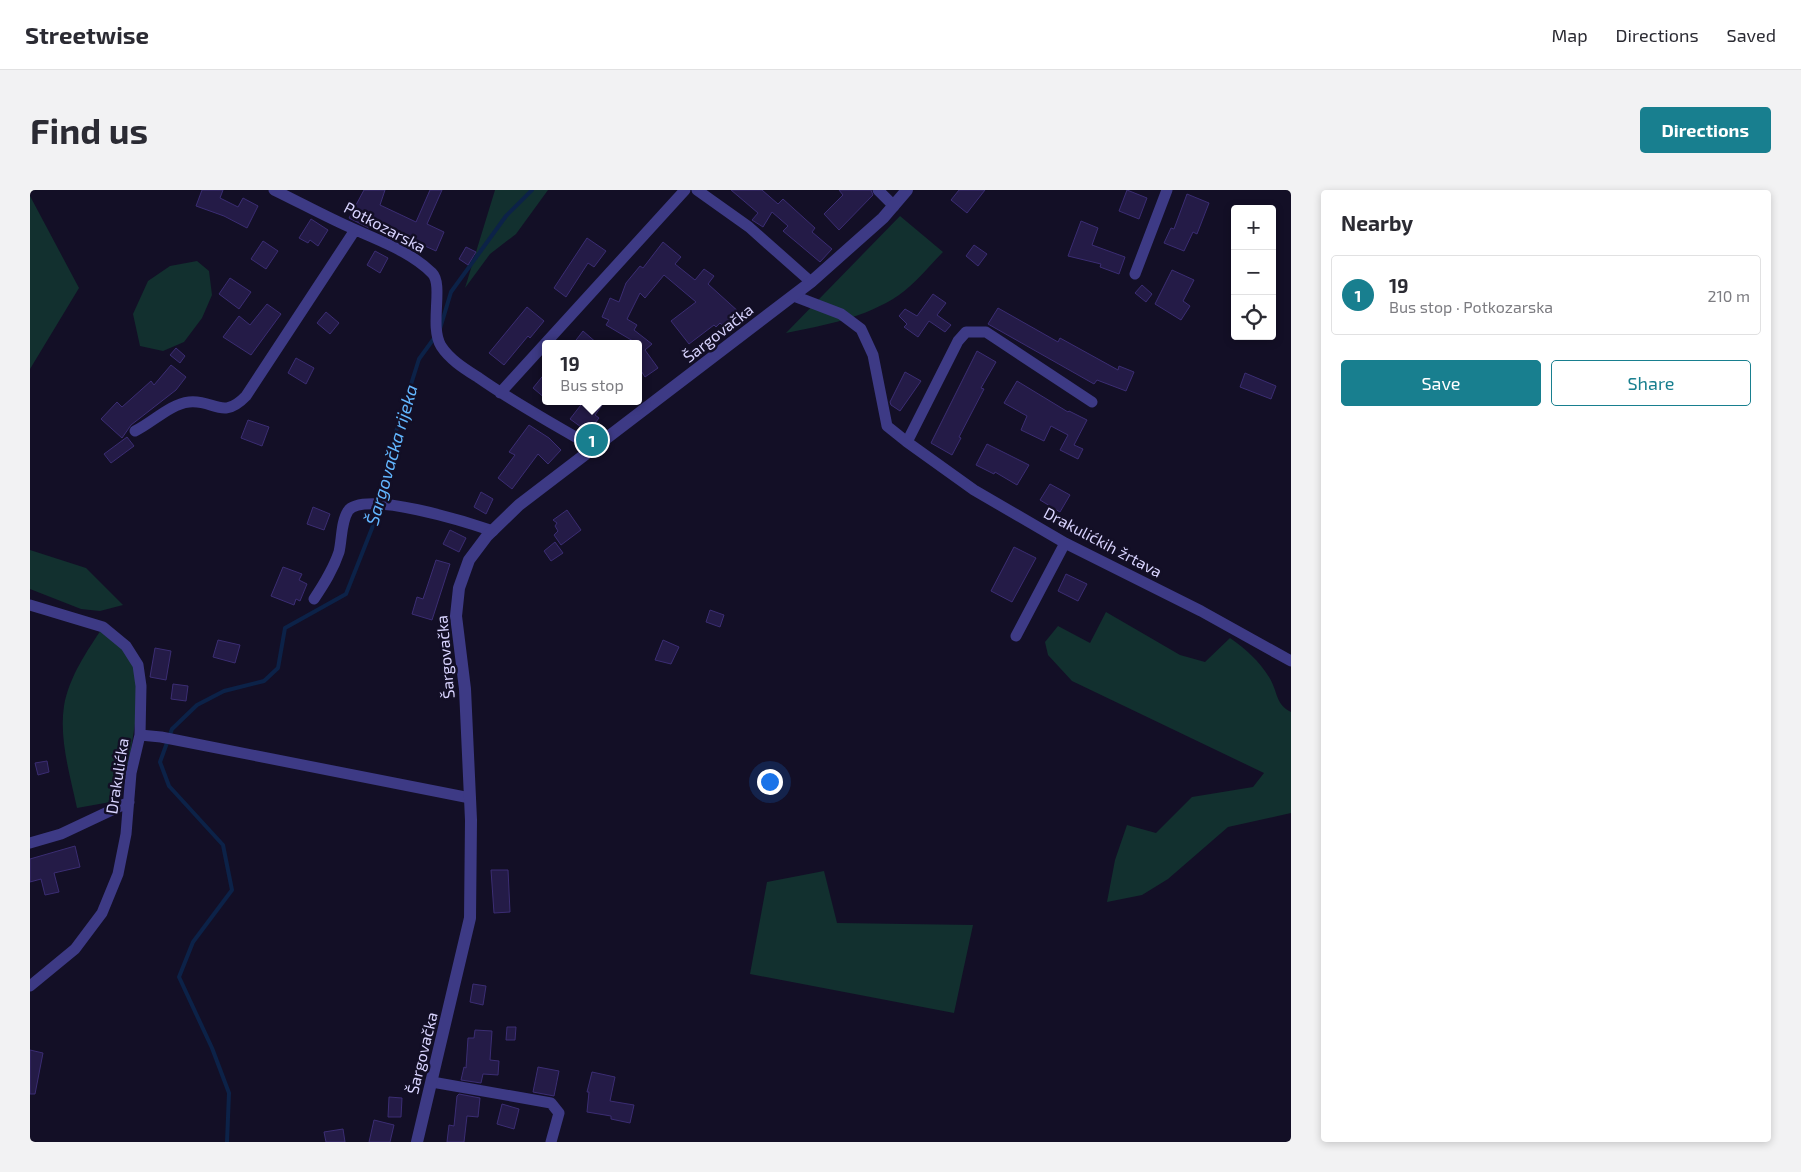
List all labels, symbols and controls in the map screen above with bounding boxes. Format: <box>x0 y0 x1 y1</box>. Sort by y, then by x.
text: Streetwise <box>25 20 149 49</box>
text: Map <box>1551 24 1588 46</box>
text: Directions <box>1616 24 1699 46</box>
text: Saved <box>1727 24 1776 46</box>
button: Directions <box>1640 107 1771 153</box>
text: Find us <box>30 109 148 151</box>
street label: Potkozarska <box>341 197 429 256</box>
map controls <box>1231 205 1276 340</box>
button: + <box>1231 205 1276 250</box>
text: Nearby <box>1341 210 1413 235</box>
button: − <box>1231 250 1276 295</box>
text: 19 <box>1389 274 1408 297</box>
text: 1 <box>1355 286 1361 305</box>
text: 210 m <box>1707 286 1750 305</box>
button: locate <box>1231 295 1276 340</box>
text: Bus stop · Potkozarska <box>1389 297 1553 316</box>
street label: Šargovačka <box>679 299 757 366</box>
popup <box>542 340 642 405</box>
text: 19 <box>560 352 580 375</box>
button: Save <box>1341 360 1541 406</box>
button: Share <box>1551 360 1751 406</box>
text: Bus stop <box>560 375 624 394</box>
water label: Šargovačka rijeka <box>360 382 422 528</box>
pin: 1 <box>576 421 608 459</box>
street label: Drakulićkih žrtava <box>1041 502 1166 581</box>
street label: Šargovačka <box>431 614 458 700</box>
street label: Drakulićka <box>101 737 132 815</box>
your location <box>757 769 783 795</box>
street label: Šargovačka <box>402 1010 441 1096</box>

